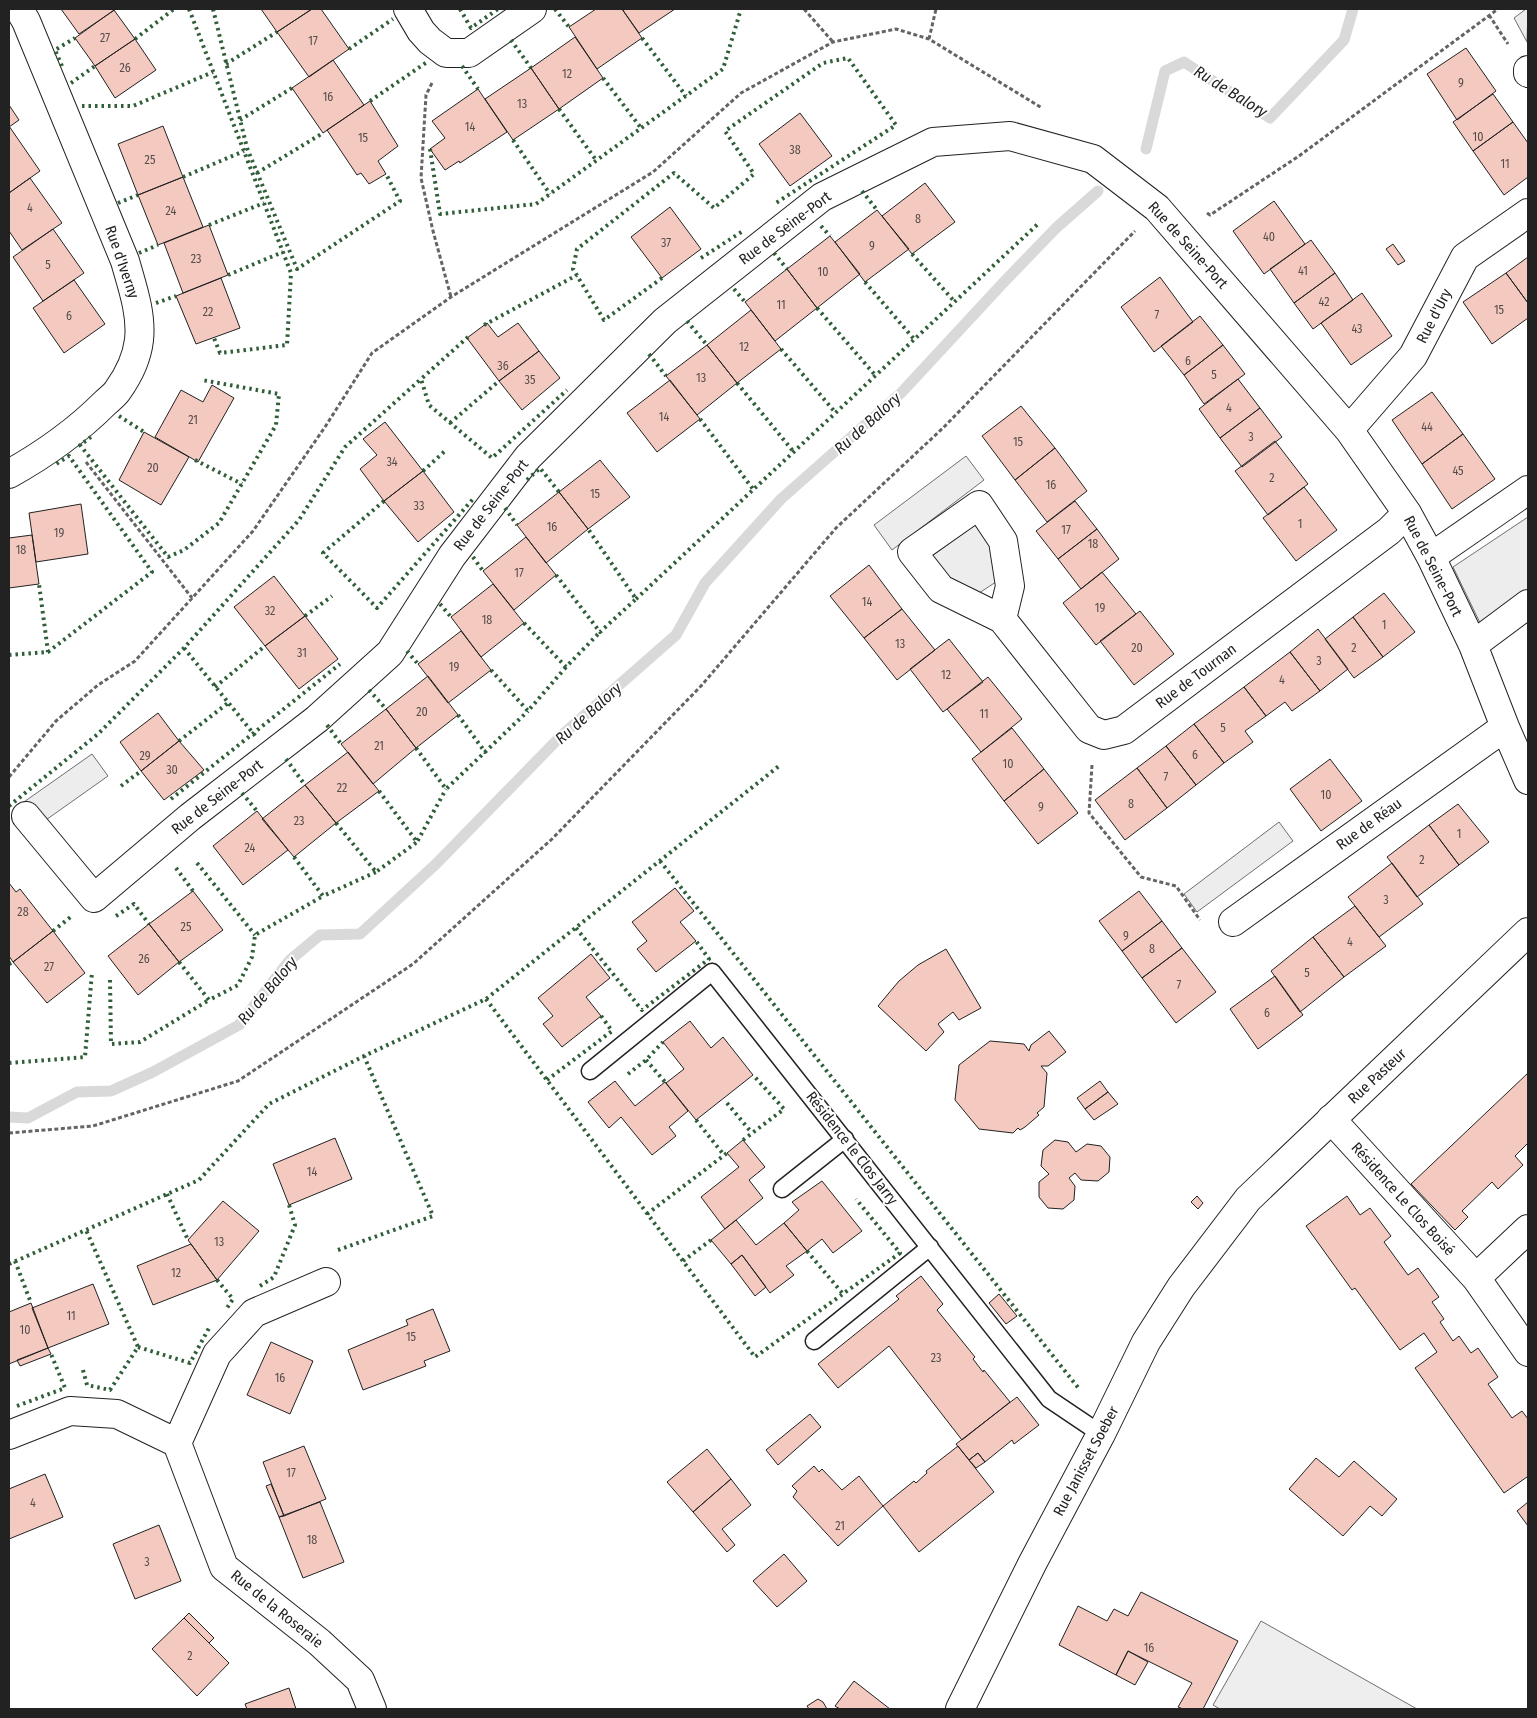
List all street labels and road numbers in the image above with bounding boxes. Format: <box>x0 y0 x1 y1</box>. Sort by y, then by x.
street label: Rue de Seine-Port <box>735 187 835 269</box>
street label: Rue de Seine-Port <box>1144 198 1232 292</box>
street label: Rue d'Iverny <box>101 223 143 301</box>
street label: Rue d'Ury <box>1413 285 1455 346</box>
street label: Rue de Seine-Port <box>450 456 532 554</box>
street label: Rue de Seine-Port <box>1400 513 1466 620</box>
street label: Rue de Tournan <box>1152 640 1240 712</box>
street label: Rue de Seine-Port <box>168 756 266 838</box>
street label: Rue de Réau <box>1333 794 1405 854</box>
street label: Rue Pasteur <box>1344 1044 1410 1107</box>
street label: Résidence le Clos Jarry <box>802 1088 902 1208</box>
street label: Résidence Le Clos Boisé <box>1347 1139 1459 1259</box>
street label: Rue Janisset Soeber <box>1049 1402 1123 1519</box>
street label: Rue de la Roseraie <box>227 1566 327 1652</box>

